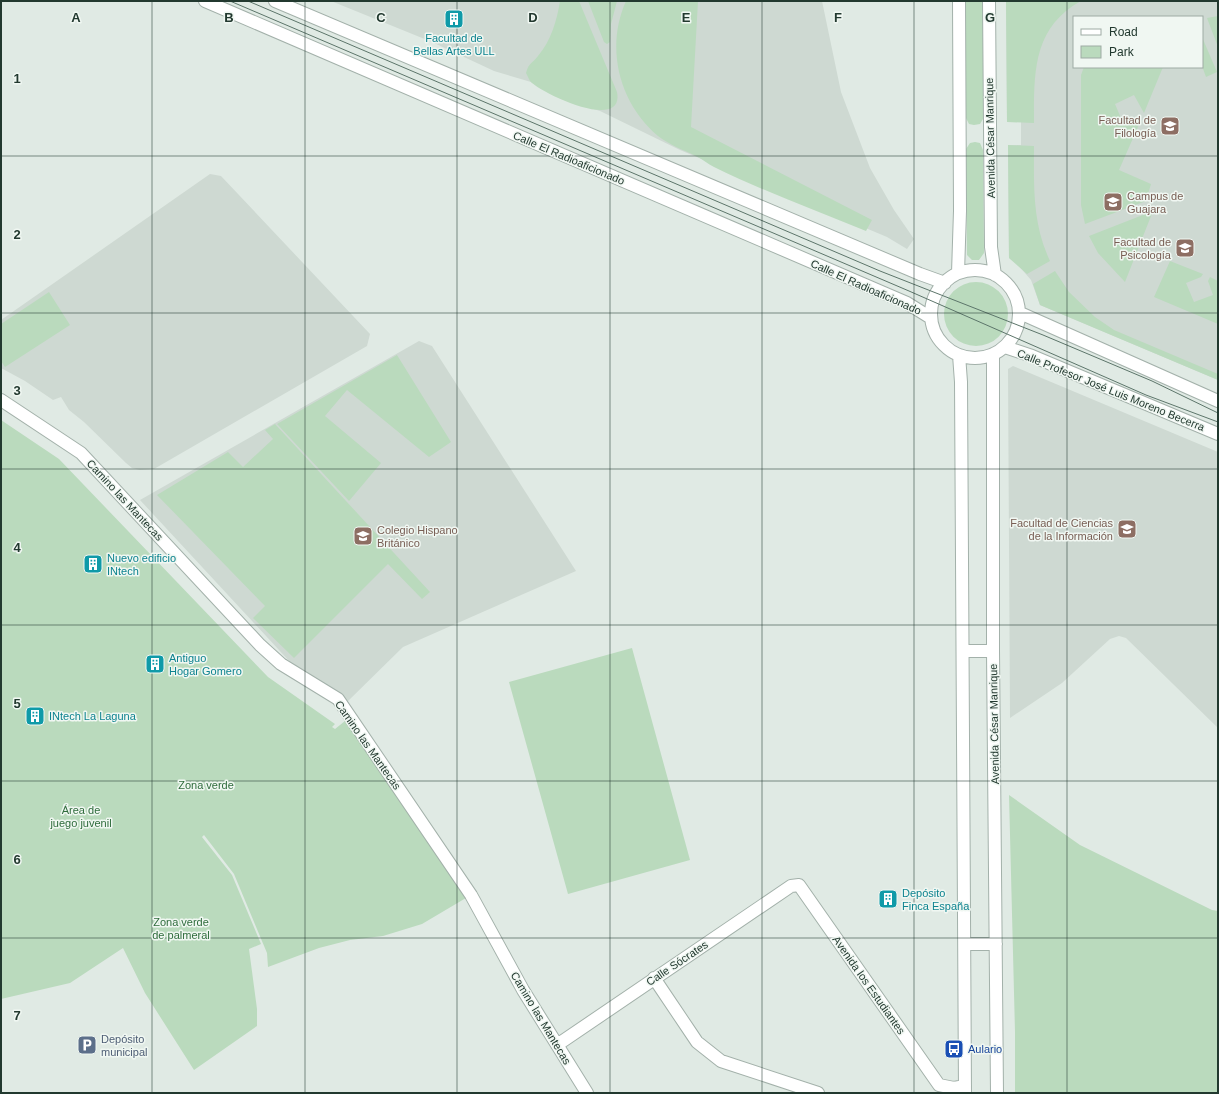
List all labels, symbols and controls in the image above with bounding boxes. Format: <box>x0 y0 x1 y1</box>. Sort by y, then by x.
building icon: Facultad de Bellas Artes ULL <box>443 8 465 30</box>
text: A <box>71 10 81 25</box>
text: B <box>224 10 234 25</box>
text: C <box>376 10 386 25</box>
text: D <box>528 10 538 25</box>
text: E <box>682 10 691 25</box>
text: F <box>834 10 842 25</box>
text: G <box>985 10 995 25</box>
legend <box>1073 16 1203 68</box>
text: Road <box>1109 25 1138 39</box>
place label: Facultad de Bellas Artes ULL <box>413 32 495 57</box>
text: Park <box>1109 45 1135 59</box>
text: 1 <box>13 71 21 86</box>
street label: Avenida César Manrique <box>983 77 997 199</box>
place label: Facultad de Filología <box>1099 114 1157 139</box>
school or university icon: Facultad de Filología <box>1159 115 1181 137</box>
street label: Calle El Radioaficionado <box>511 129 627 187</box>
place label: Campus de Guajara <box>1127 190 1183 215</box>
school or university icon: Campus de Guajara <box>1102 191 1124 213</box>
text: 2 <box>13 227 21 242</box>
place label: Facultad de Psicología <box>1114 236 1172 261</box>
school or university icon: Facultad de Psicología <box>1174 237 1196 259</box>
street label: Calle El Radioaficionado <box>809 257 923 317</box>
street label: Calle Profesor José Luis Moreno Becerra <box>1015 347 1207 434</box>
text: 3 <box>13 383 21 398</box>
street label: Camino las Mantecas <box>85 457 166 543</box>
place label: Facultad de Ciencias de la Información <box>1010 517 1113 542</box>
school or university icon: Facultad de Ciencias de la Información <box>1116 518 1138 540</box>
place label: Colegio Hispano Británico <box>377 524 458 549</box>
school or university icon: Colegio Hispano Británico <box>352 525 374 547</box>
text: 4 <box>13 540 21 555</box>
place label: Nuevo edificio INtech <box>107 552 176 577</box>
building icon: Nuevo edificio INtech <box>82 553 104 575</box>
place label: Antiguo Hogar Gomero <box>169 652 242 677</box>
building icon: Antiguo Hogar Gomero <box>144 653 166 675</box>
street label: Avenida César Manrique <box>987 663 1001 785</box>
text: 5 <box>13 696 21 711</box>
street label: Camino las Mantecas <box>333 698 404 792</box>
building icon: INtech La Laguna <box>24 705 46 727</box>
place label: INtech La Laguna <box>49 710 137 722</box>
park label: Zona verde <box>178 779 234 791</box>
park label: Área de juego juvenil <box>49 804 112 829</box>
text: 6 <box>13 852 21 867</box>
place label: Depósito Finca España <box>902 887 970 912</box>
building icon: Depósito Finca España <box>877 888 899 910</box>
park label: Zona verde de palmeral <box>152 916 210 941</box>
street label: Avenida los Estudiantes <box>830 934 908 1037</box>
street label: Calle Sócrates <box>644 938 710 988</box>
street label: Camino las Mantecas <box>509 970 574 1067</box>
text: 7 <box>13 1008 21 1023</box>
place label: Depósito municipal <box>101 1033 147 1058</box>
parking icon: Depósito municipal <box>76 1034 98 1056</box>
bus stop icon: Aulario <box>943 1038 965 1060</box>
place label: Aulario <box>968 1043 1002 1055</box>

